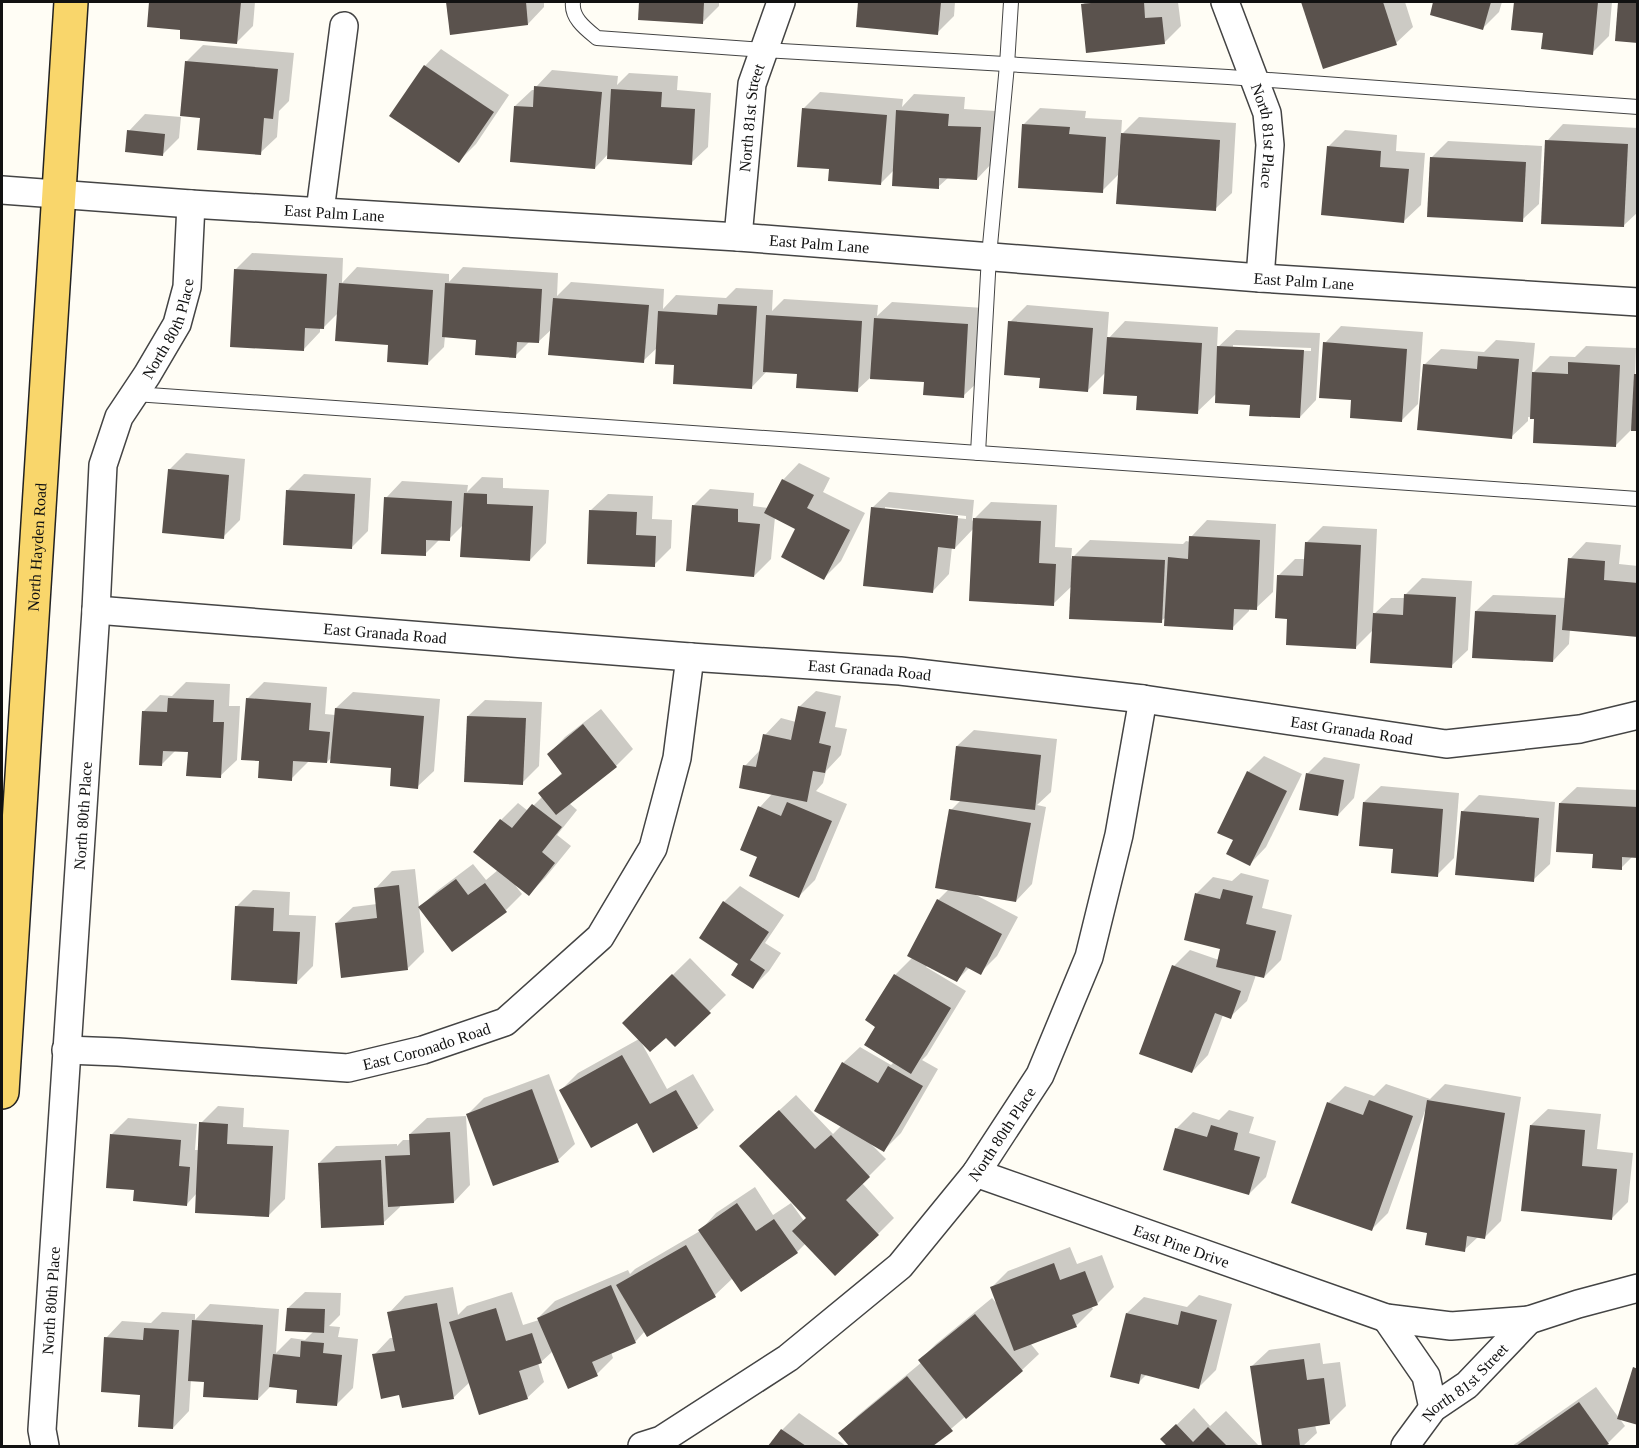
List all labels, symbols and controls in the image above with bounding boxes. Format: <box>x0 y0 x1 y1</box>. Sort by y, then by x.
street label: North 81st Street <box>735 61 767 173</box>
street label: North 81st Place <box>1248 81 1279 189</box>
street label: East Palm Lane <box>284 201 385 224</box>
street label: East Palm Lane <box>768 231 870 256</box>
street label: East Palm Lane <box>1253 269 1354 292</box>
street label: North 80th Place <box>138 278 196 381</box>
street label: North Hayden Road <box>24 482 49 612</box>
street label: East Granada Road <box>323 620 447 646</box>
street label: East Granada Road <box>808 656 932 683</box>
street label: East Granada Road <box>1289 713 1414 747</box>
street label: North 80th Place <box>70 761 95 870</box>
street label: East Coronado Road <box>361 1019 492 1073</box>
street label: North 80th Place <box>965 1084 1038 1184</box>
street label: East Pine Drive <box>1131 1221 1232 1270</box>
street label: North 80th Place <box>38 1246 63 1355</box>
street label: North 81st Street <box>1418 1339 1511 1424</box>

